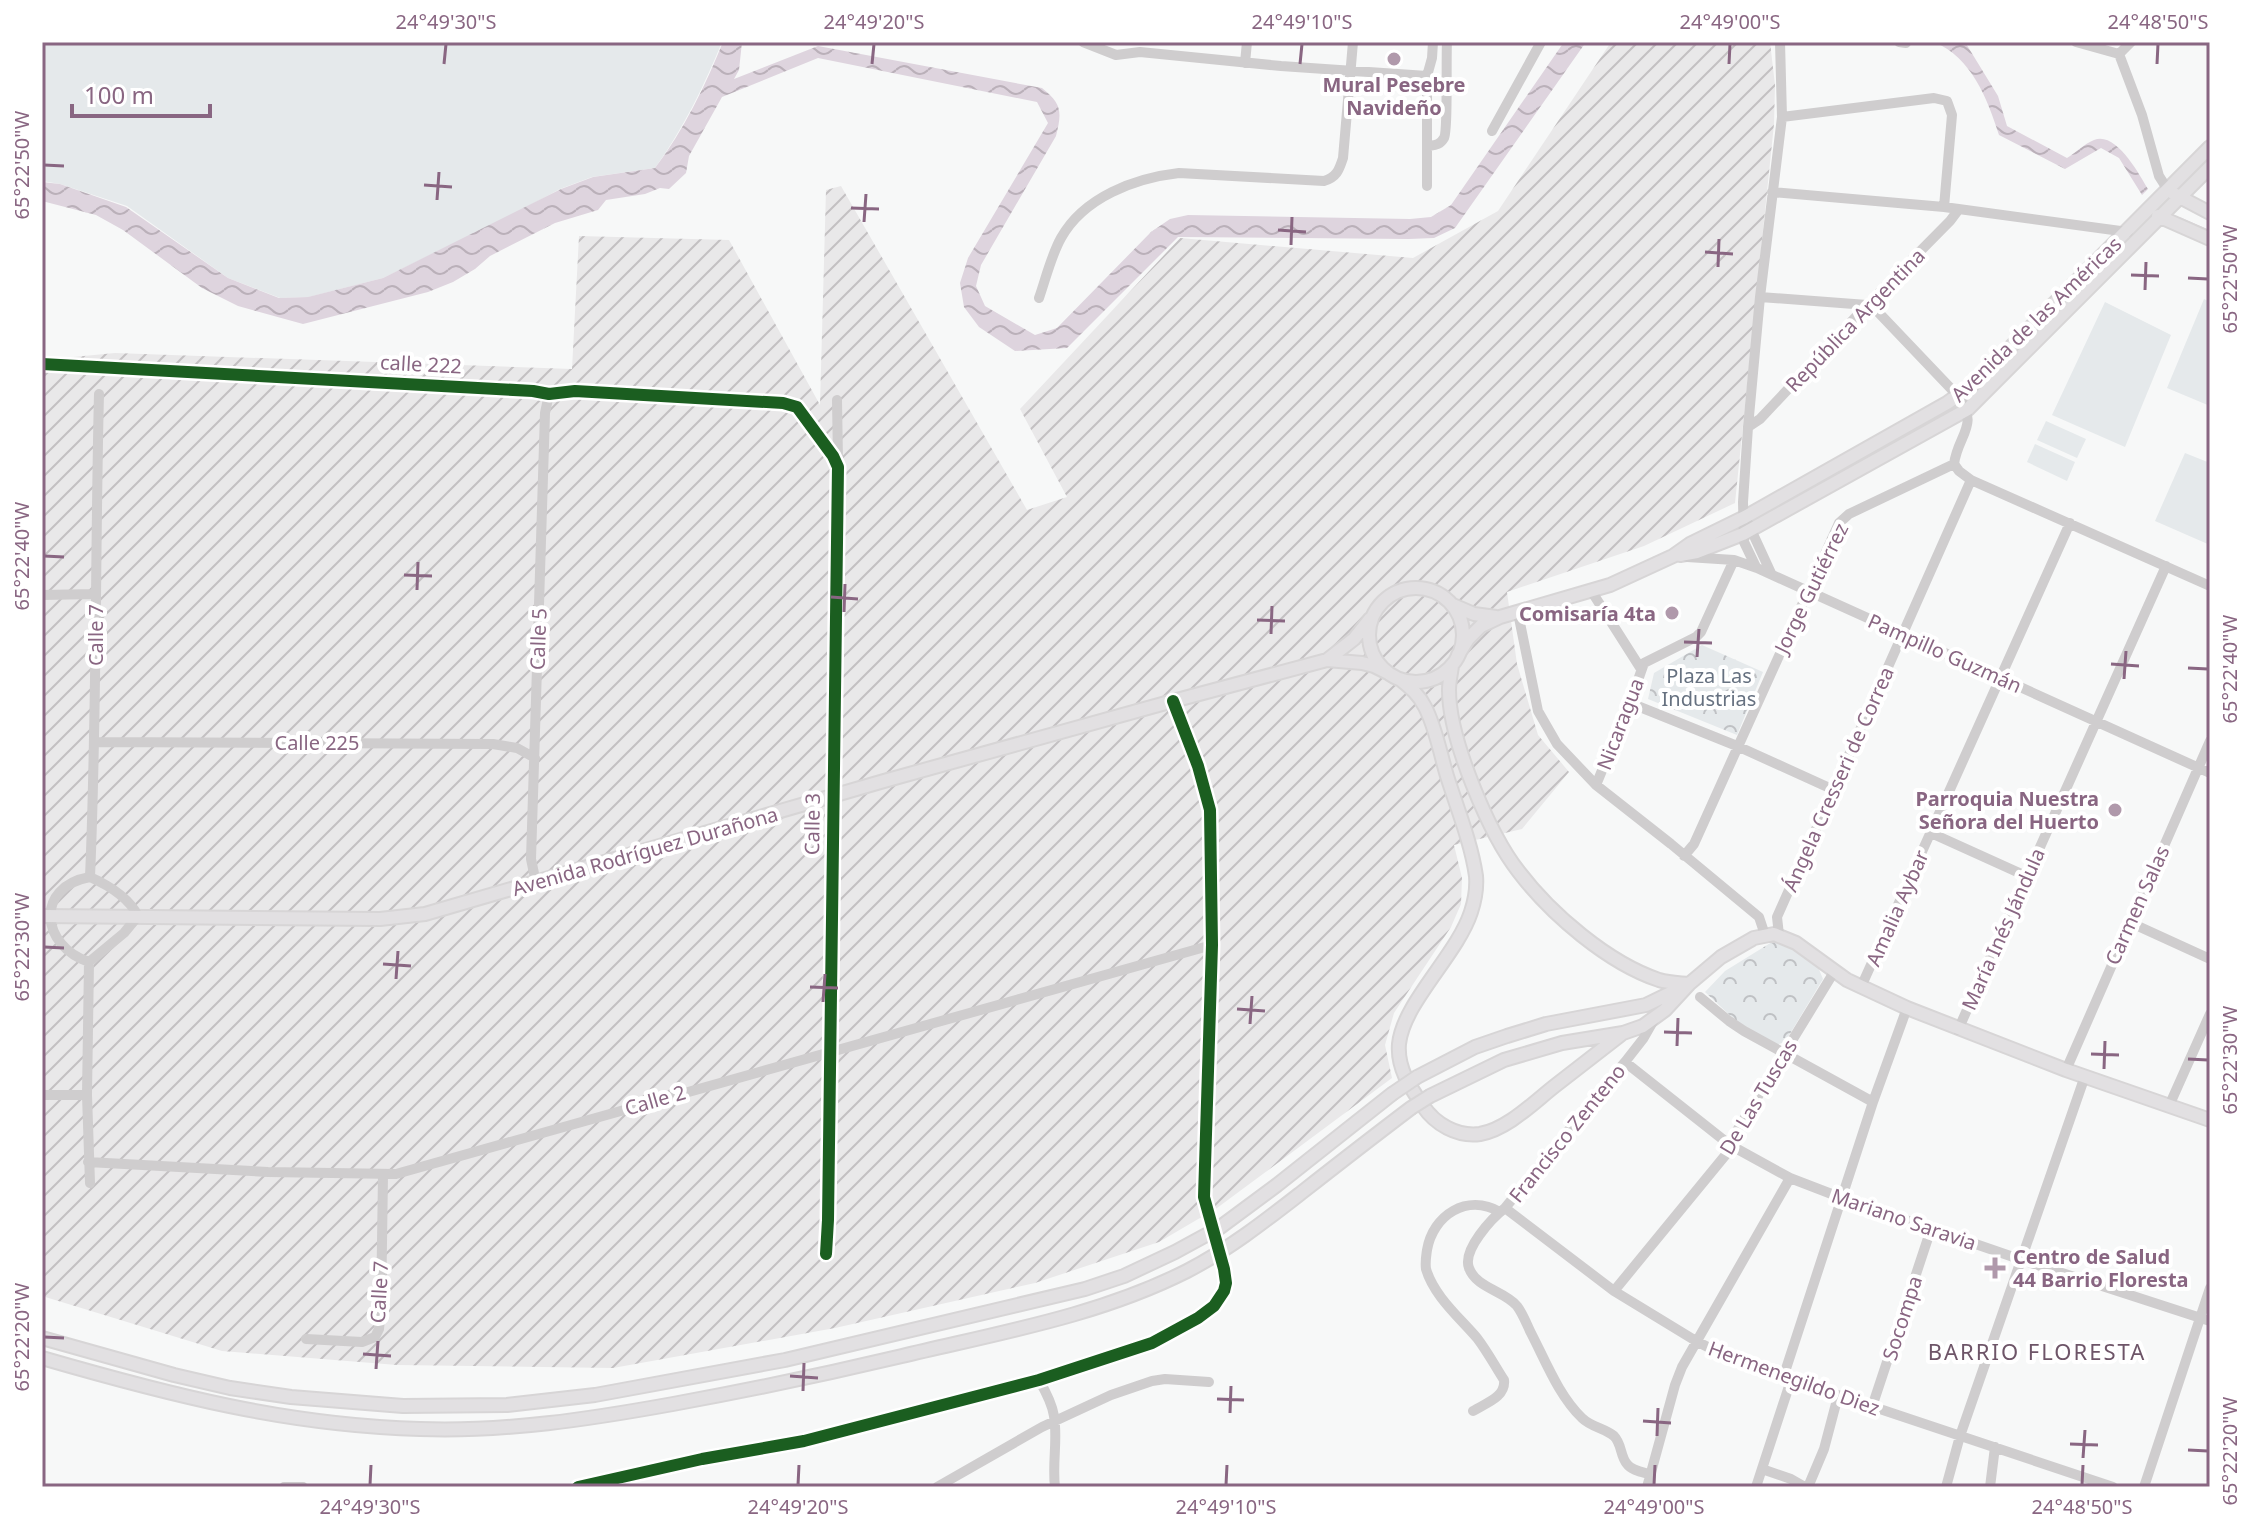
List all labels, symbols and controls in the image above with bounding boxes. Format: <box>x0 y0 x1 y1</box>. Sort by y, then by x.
text: 24°49'30"S <box>396 8 496 35</box>
text: 24°49'20"S <box>824 8 924 35</box>
text: 24°49'10"S <box>1252 8 1352 35</box>
text: 24°49'00"S <box>1680 8 1780 35</box>
text: 24°48'50"S <box>2108 8 2208 35</box>
marker: Mural Pesebre Navideño <box>1385 50 1403 68</box>
scale bar <box>72 68 210 118</box>
place label: Mural Pesebre Navideño <box>1323 71 1466 121</box>
text: 100 m <box>84 78 154 111</box>
text: 65°22'50"W <box>8 110 35 219</box>
text: 65°22'50"W <box>2216 224 2243 333</box>
street label: Avenida de las Américas <box>1945 230 2127 408</box>
street label: República Argentina <box>1779 242 1931 398</box>
street label: calle 222 <box>379 348 463 380</box>
text: 65°22'40"W <box>8 501 35 610</box>
street label: Jorge Gutiérrez <box>1767 518 1854 659</box>
place label: Comisaría 4ta <box>1519 600 1656 627</box>
street label: Calle 7 <box>82 604 109 666</box>
marker: Comisaría 4ta <box>1663 604 1681 622</box>
street label: Calle 5 <box>523 607 553 671</box>
street label: Pampillo Guzmán <box>1864 607 2026 699</box>
text: 65°22'40"W <box>2216 614 2243 723</box>
park label: Plaza Las Industrias <box>1662 662 1756 712</box>
street label: Ángela Cresseri de Correa <box>1776 662 1900 896</box>
street label: Nicaragua <box>1590 674 1650 774</box>
street label: Calle 225 <box>275 729 359 756</box>
place label: Parroquia Nuestra Señora del Huerto <box>1915 785 2099 835</box>
street label: Calle 3 <box>798 793 826 855</box>
street label: Avenida Rodríguez Durañona <box>509 800 781 902</box>
marker: Parroquia Nuestra Señora del Huerto <box>2106 801 2124 819</box>
street label: Carmen Salas <box>2099 841 2175 969</box>
street label: María Inés Jándula <box>1955 844 2051 1014</box>
street label: Amalia Aybar <box>1859 846 1935 970</box>
text: 65°22'30"W <box>8 892 35 1001</box>
text: 65°22'30"W <box>2216 1005 2243 1114</box>
street label: De Las Tuscas <box>1713 1034 1803 1160</box>
street label: Francisco Zenteno <box>1503 1058 1631 1208</box>
street label: Calle 2 <box>621 1078 689 1122</box>
street label: Mariano Saravia <box>1828 1182 1980 1256</box>
place label: Centro de Salud 44 Barrio Floresta <box>2013 1243 2189 1293</box>
marker: Centro de Salud 44 Barrio Floresta <box>1984 1257 2006 1279</box>
street label: Calle 7 <box>364 1260 394 1324</box>
street label: Socompa <box>1876 1272 1928 1364</box>
text: 65°22'20"W <box>8 1282 35 1391</box>
street label: Hermenegildo Diez <box>1705 1334 1883 1422</box>
district label: BARRIO FLORESTA <box>1928 1336 2146 1366</box>
text: 65°22'20"W <box>2216 1396 2243 1505</box>
text: 24°49'30"S <box>320 1493 420 1520</box>
text: 24°49'20"S <box>748 1493 848 1520</box>
text: 24°49'10"S <box>1176 1493 1276 1520</box>
text: 24°49'00"S <box>1604 1493 1704 1520</box>
text: 24°48'50"S <box>2032 1493 2132 1520</box>

